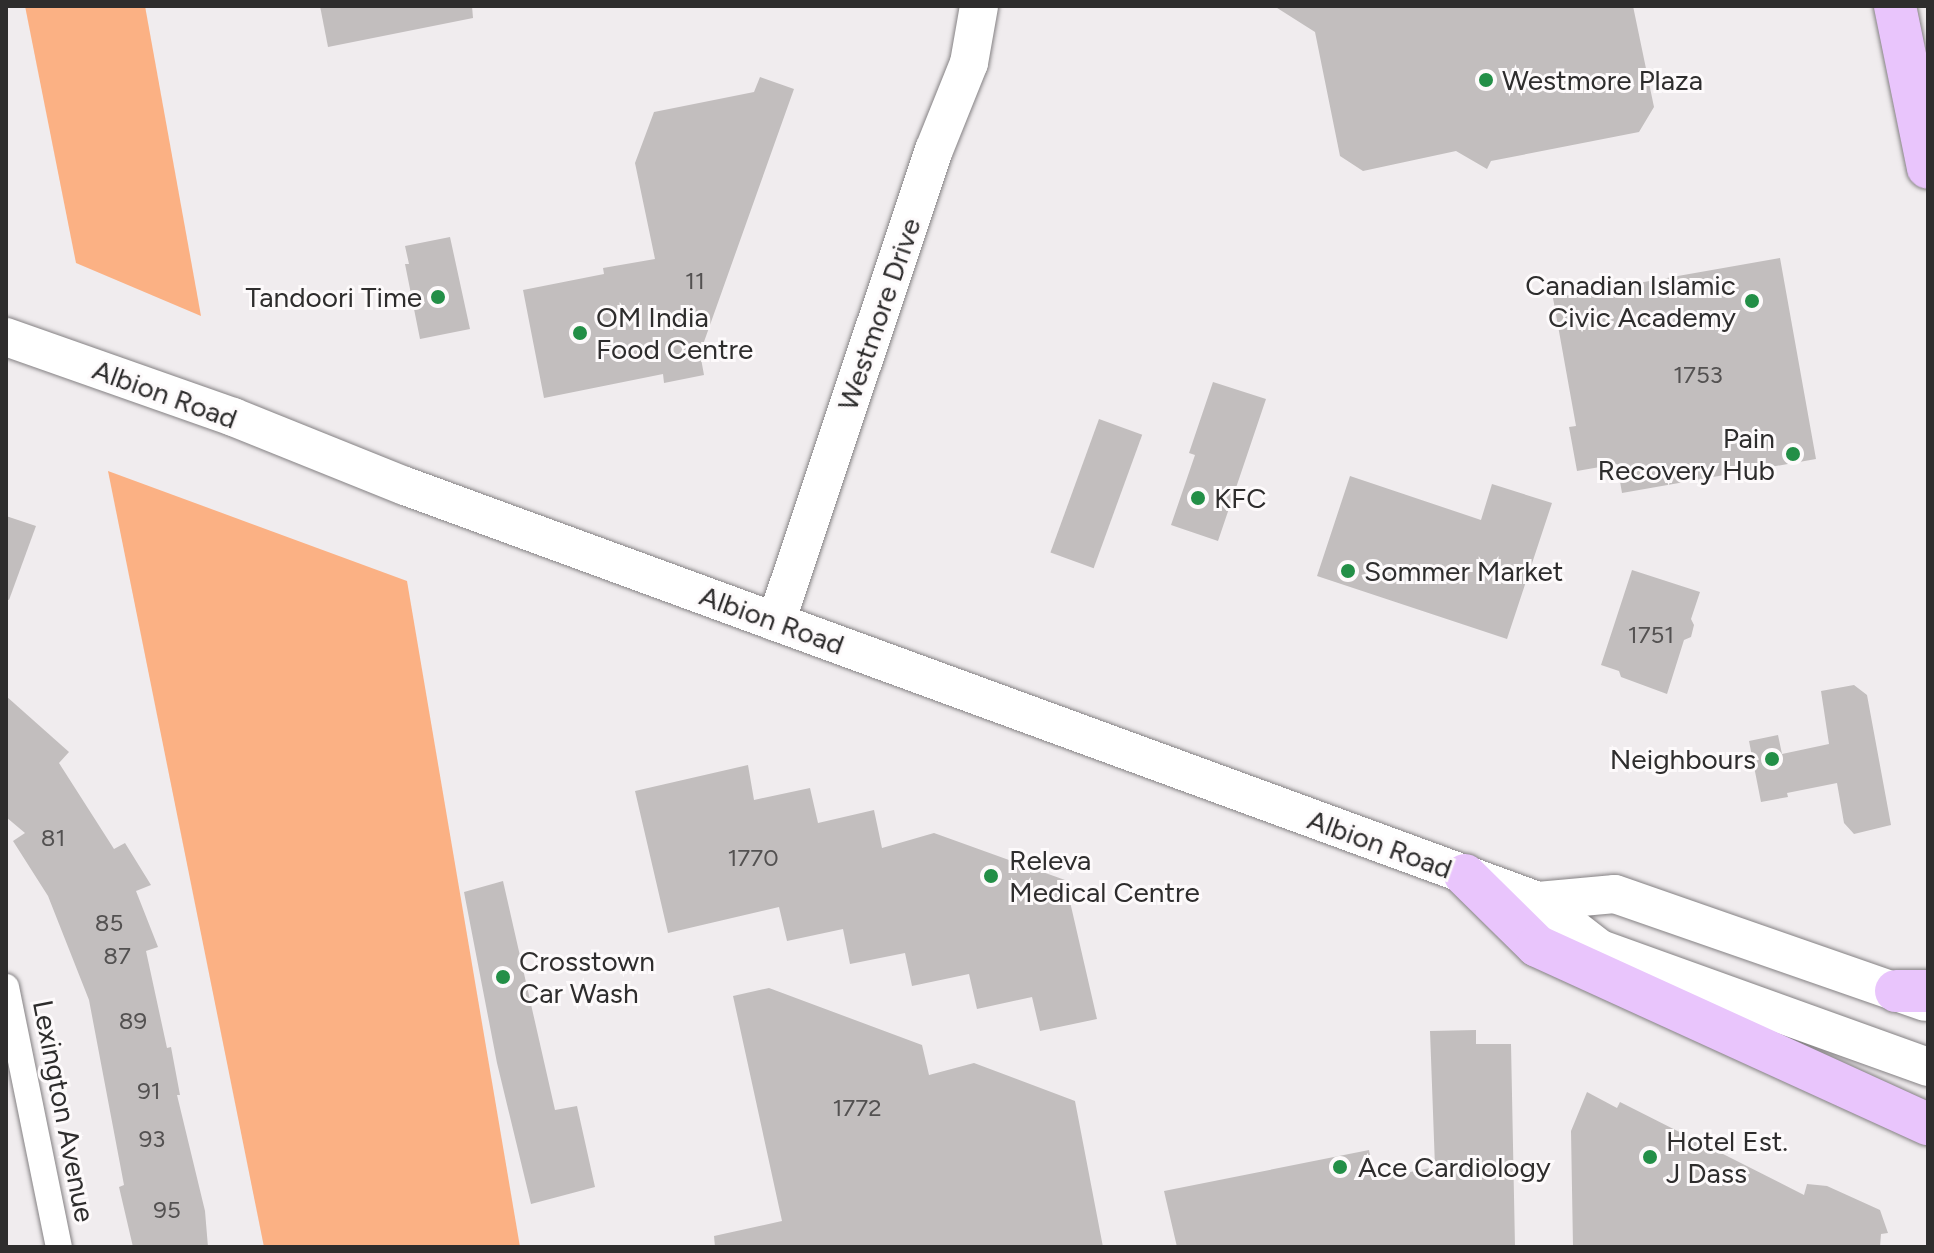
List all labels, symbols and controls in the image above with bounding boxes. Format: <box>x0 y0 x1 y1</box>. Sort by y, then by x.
place label: Westmore Plaza <box>1502 63 1703 97</box>
marker: Westmore Plaza <box>1477 71 1495 89</box>
street label: Westmore Drive <box>830 213 928 415</box>
house number: 11 <box>685 267 705 295</box>
place label: Canadian Islamic Civic Academy <box>1525 268 1736 334</box>
place label: Tandoori Time <box>246 280 422 314</box>
marker: Tandoori Time <box>429 288 447 306</box>
marker: Canadian Islamic Civic Academy <box>1743 292 1761 310</box>
place label: OM India Food Centre <box>596 300 753 366</box>
marker: OM India Food Centre <box>571 324 589 342</box>
street label: Albion Road <box>88 352 242 436</box>
house number: 1753 <box>1673 361 1723 389</box>
place label: Pain Recovery Hub <box>1597 421 1775 487</box>
marker: Pain Recovery Hub <box>1782 443 1804 465</box>
place label: KFC <box>1214 481 1266 515</box>
marker: KFC <box>1189 489 1207 507</box>
place label: Sommer Market <box>1364 554 1563 588</box>
marker: Sommer Market <box>1339 562 1357 580</box>
street label: Albion Road <box>695 578 849 662</box>
house number: 1751 <box>1628 621 1674 649</box>
place label: Neighbours <box>1610 742 1756 776</box>
marker: Neighbours <box>1763 750 1781 768</box>
street label: Albion Road <box>1303 802 1457 886</box>
house number: 81 <box>41 824 65 852</box>
place label: Releva Medical Centre <box>1009 843 1200 909</box>
house number: 1770 <box>727 844 779 872</box>
marker: Releva Medical Centre <box>980 865 1002 887</box>
house number: 85 <box>95 909 123 937</box>
house number: 87 <box>103 942 131 970</box>
place label: Crosstown Car Wash <box>519 944 655 1010</box>
marker: Crosstown Car Wash <box>494 968 512 986</box>
street label: Lexington Avenue <box>26 997 102 1225</box>
house number: 89 <box>119 1007 147 1035</box>
house number: 91 <box>137 1077 161 1105</box>
house number: 1772 <box>832 1094 882 1122</box>
place label: Hotel Est. J Dass <box>1666 1124 1788 1190</box>
house number: 93 <box>139 1125 165 1153</box>
marker: Hotel Est. J Dass <box>1641 1148 1659 1166</box>
place label: Ace Cardiology <box>1358 1150 1551 1184</box>
marker: Ace Cardiology <box>1329 1156 1351 1178</box>
house number: 95 <box>153 1196 181 1224</box>

